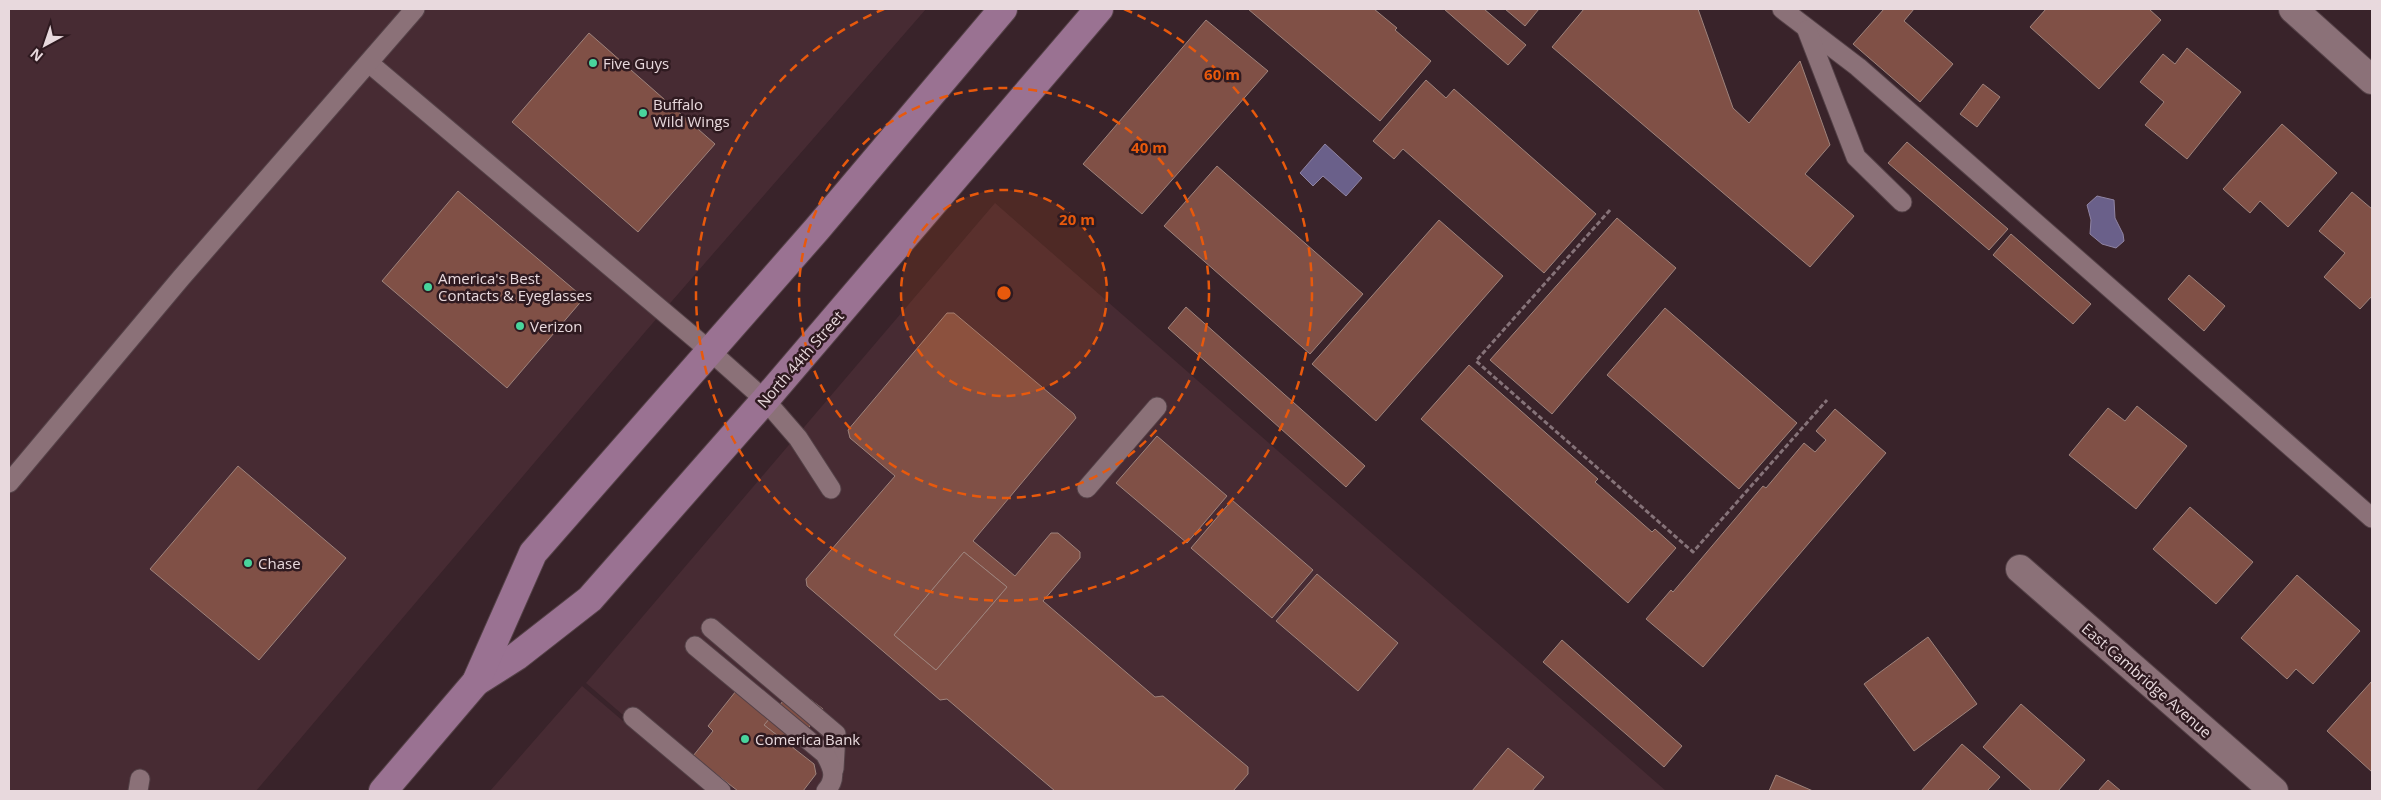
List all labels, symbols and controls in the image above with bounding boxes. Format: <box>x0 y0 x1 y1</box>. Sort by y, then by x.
north arrow <box>20 20 70 70</box>
text: N <box>26 44 47 66</box>
place label: Five Guys <box>603 53 669 73</box>
marker: Five Guys <box>587 57 599 69</box>
text: 60 m <box>1204 64 1240 84</box>
place label: Buffalo Wild Wings <box>653 94 730 131</box>
marker: Buffalo Wild Wings <box>637 107 649 119</box>
text: 40 m <box>1131 137 1167 157</box>
text: 20 m <box>1059 209 1095 229</box>
place label: America's Best Contacts & Eyeglasses <box>438 268 592 305</box>
marker: America's Best Contacts & Eyeglasses <box>422 281 434 293</box>
centre of rings <box>995 284 1013 302</box>
street label: North 44th Street <box>752 306 848 412</box>
place label: Verizon <box>530 316 583 336</box>
marker: Verizon <box>514 320 526 332</box>
place label: Chase <box>258 553 301 573</box>
marker: Chase <box>242 557 254 569</box>
street label: East Cambridge Avenue <box>2078 618 2216 742</box>
place label: Comerica Bank <box>755 729 860 749</box>
marker: Comerica Bank <box>739 733 751 745</box>

